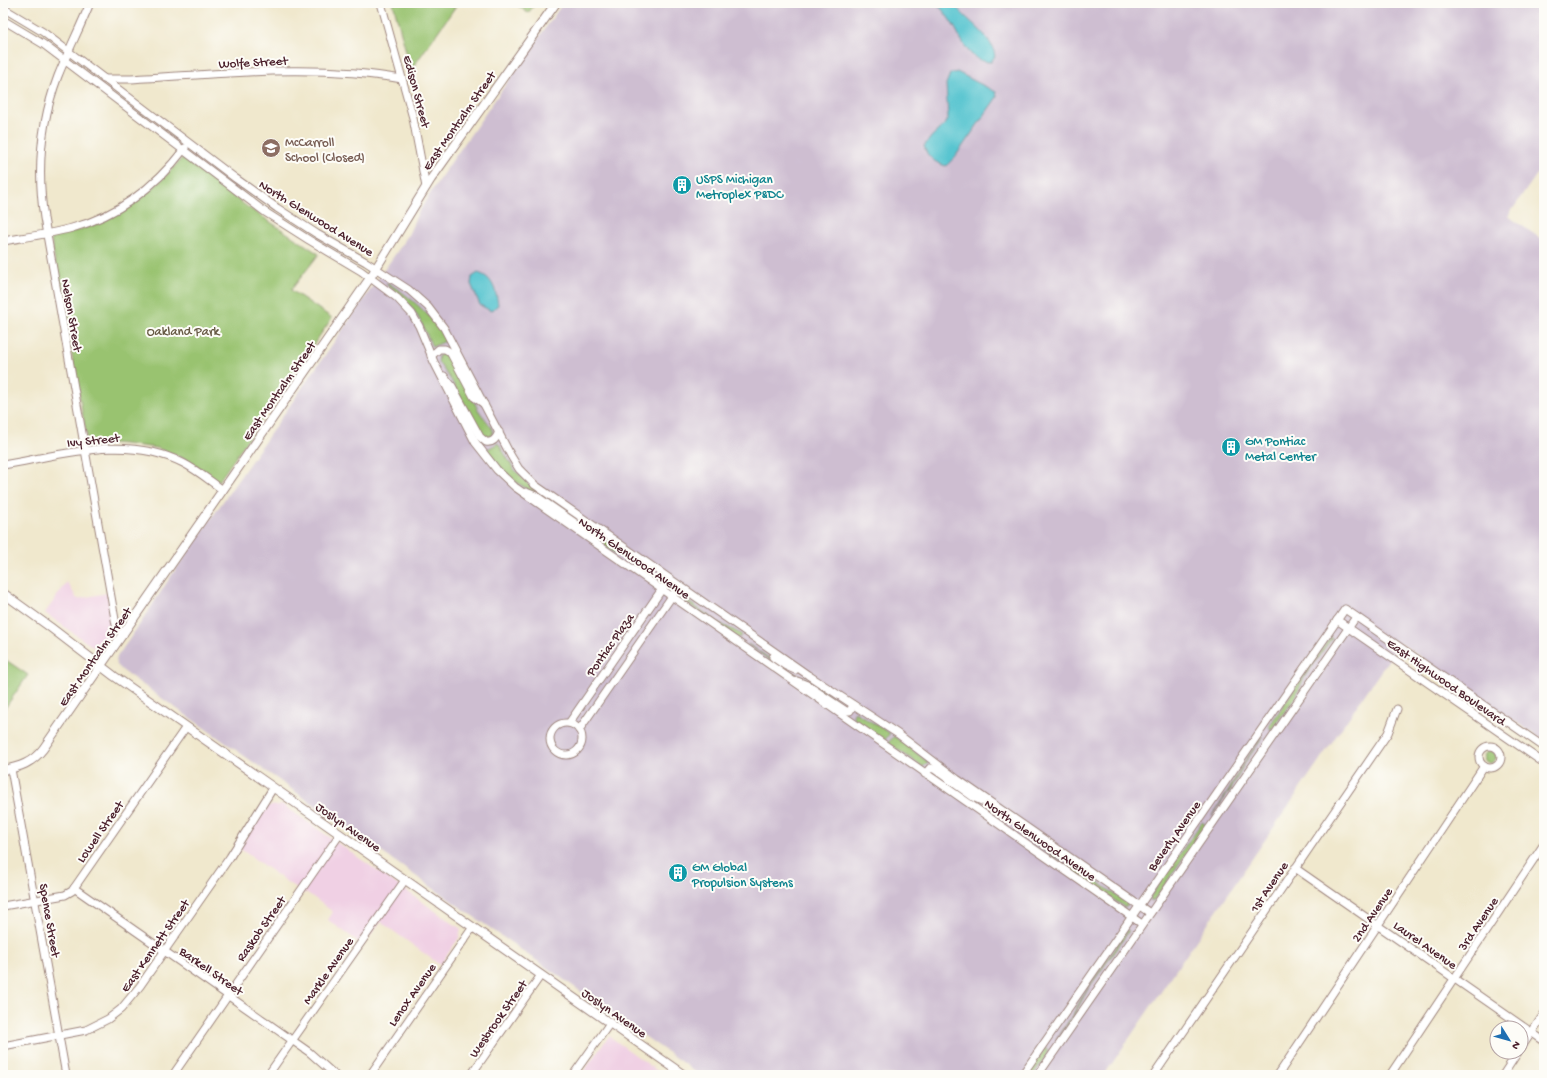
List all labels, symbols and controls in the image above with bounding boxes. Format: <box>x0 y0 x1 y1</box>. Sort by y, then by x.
street label: Wolfe Street <box>218 54 290 73</box>
street label: Edison Street <box>399 54 433 131</box>
street label: East Montcalm Street <box>420 68 501 174</box>
place label: McCarroll School (Closed) <box>285 136 365 166</box>
school or university icon: McCarroll School (Closed) <box>260 137 282 159</box>
place label: USPS Michigan Metroplex P&DC <box>696 173 784 203</box>
building icon: USPS Michigan Metroplex P&DC <box>671 174 693 196</box>
street label: North Glenwood Avenue <box>256 178 376 261</box>
street label: Nelson Street <box>57 278 85 355</box>
park label: Oakland Park <box>147 325 220 340</box>
street label: East Montcalm Street <box>240 338 321 444</box>
street label: Ivy Street <box>66 431 122 452</box>
place label: GM Pontiac Metal Center <box>1245 435 1317 465</box>
building icon: GM Pontiac Metal Center <box>1220 436 1242 458</box>
street label: North Glenwood Avenue <box>575 515 692 603</box>
street label: East Montcalm Street <box>56 604 137 710</box>
street label: Pontiac Plaza <box>583 611 639 681</box>
street label: East Highwood Boulevard <box>1383 636 1509 731</box>
street label: Lowell Street <box>74 797 129 866</box>
street label: North Glenwood Avenue <box>981 797 1098 885</box>
street label: Beverly Avenue <box>1145 798 1205 875</box>
street label: Joslyn Avenue <box>312 800 383 856</box>
street label: 1st Avenue <box>1247 859 1293 916</box>
place label: GM Global Propulsion Systems <box>691 861 794 891</box>
building icon: GM Global Propulsion Systems <box>667 862 689 884</box>
street label: Spence Street <box>35 883 63 960</box>
street label: 2nd Avenue <box>1349 885 1397 945</box>
street label: Raskob Street <box>234 893 291 965</box>
street label: 3rd Avenue <box>1455 895 1503 955</box>
street label: East Kennett Street <box>118 896 195 996</box>
street label: Laurel Avenue <box>1390 919 1460 974</box>
street label: Markle Avenue <box>300 935 358 1008</box>
street label: Barkell Street <box>175 944 247 1001</box>
street label: Lenox Avenue <box>386 961 440 1030</box>
street label: Wesbrook Street <box>467 976 532 1061</box>
street label: Joslyn Avenue <box>578 986 649 1042</box>
north arrow <box>1489 1020 1529 1060</box>
text: N <box>1508 1038 1522 1051</box>

